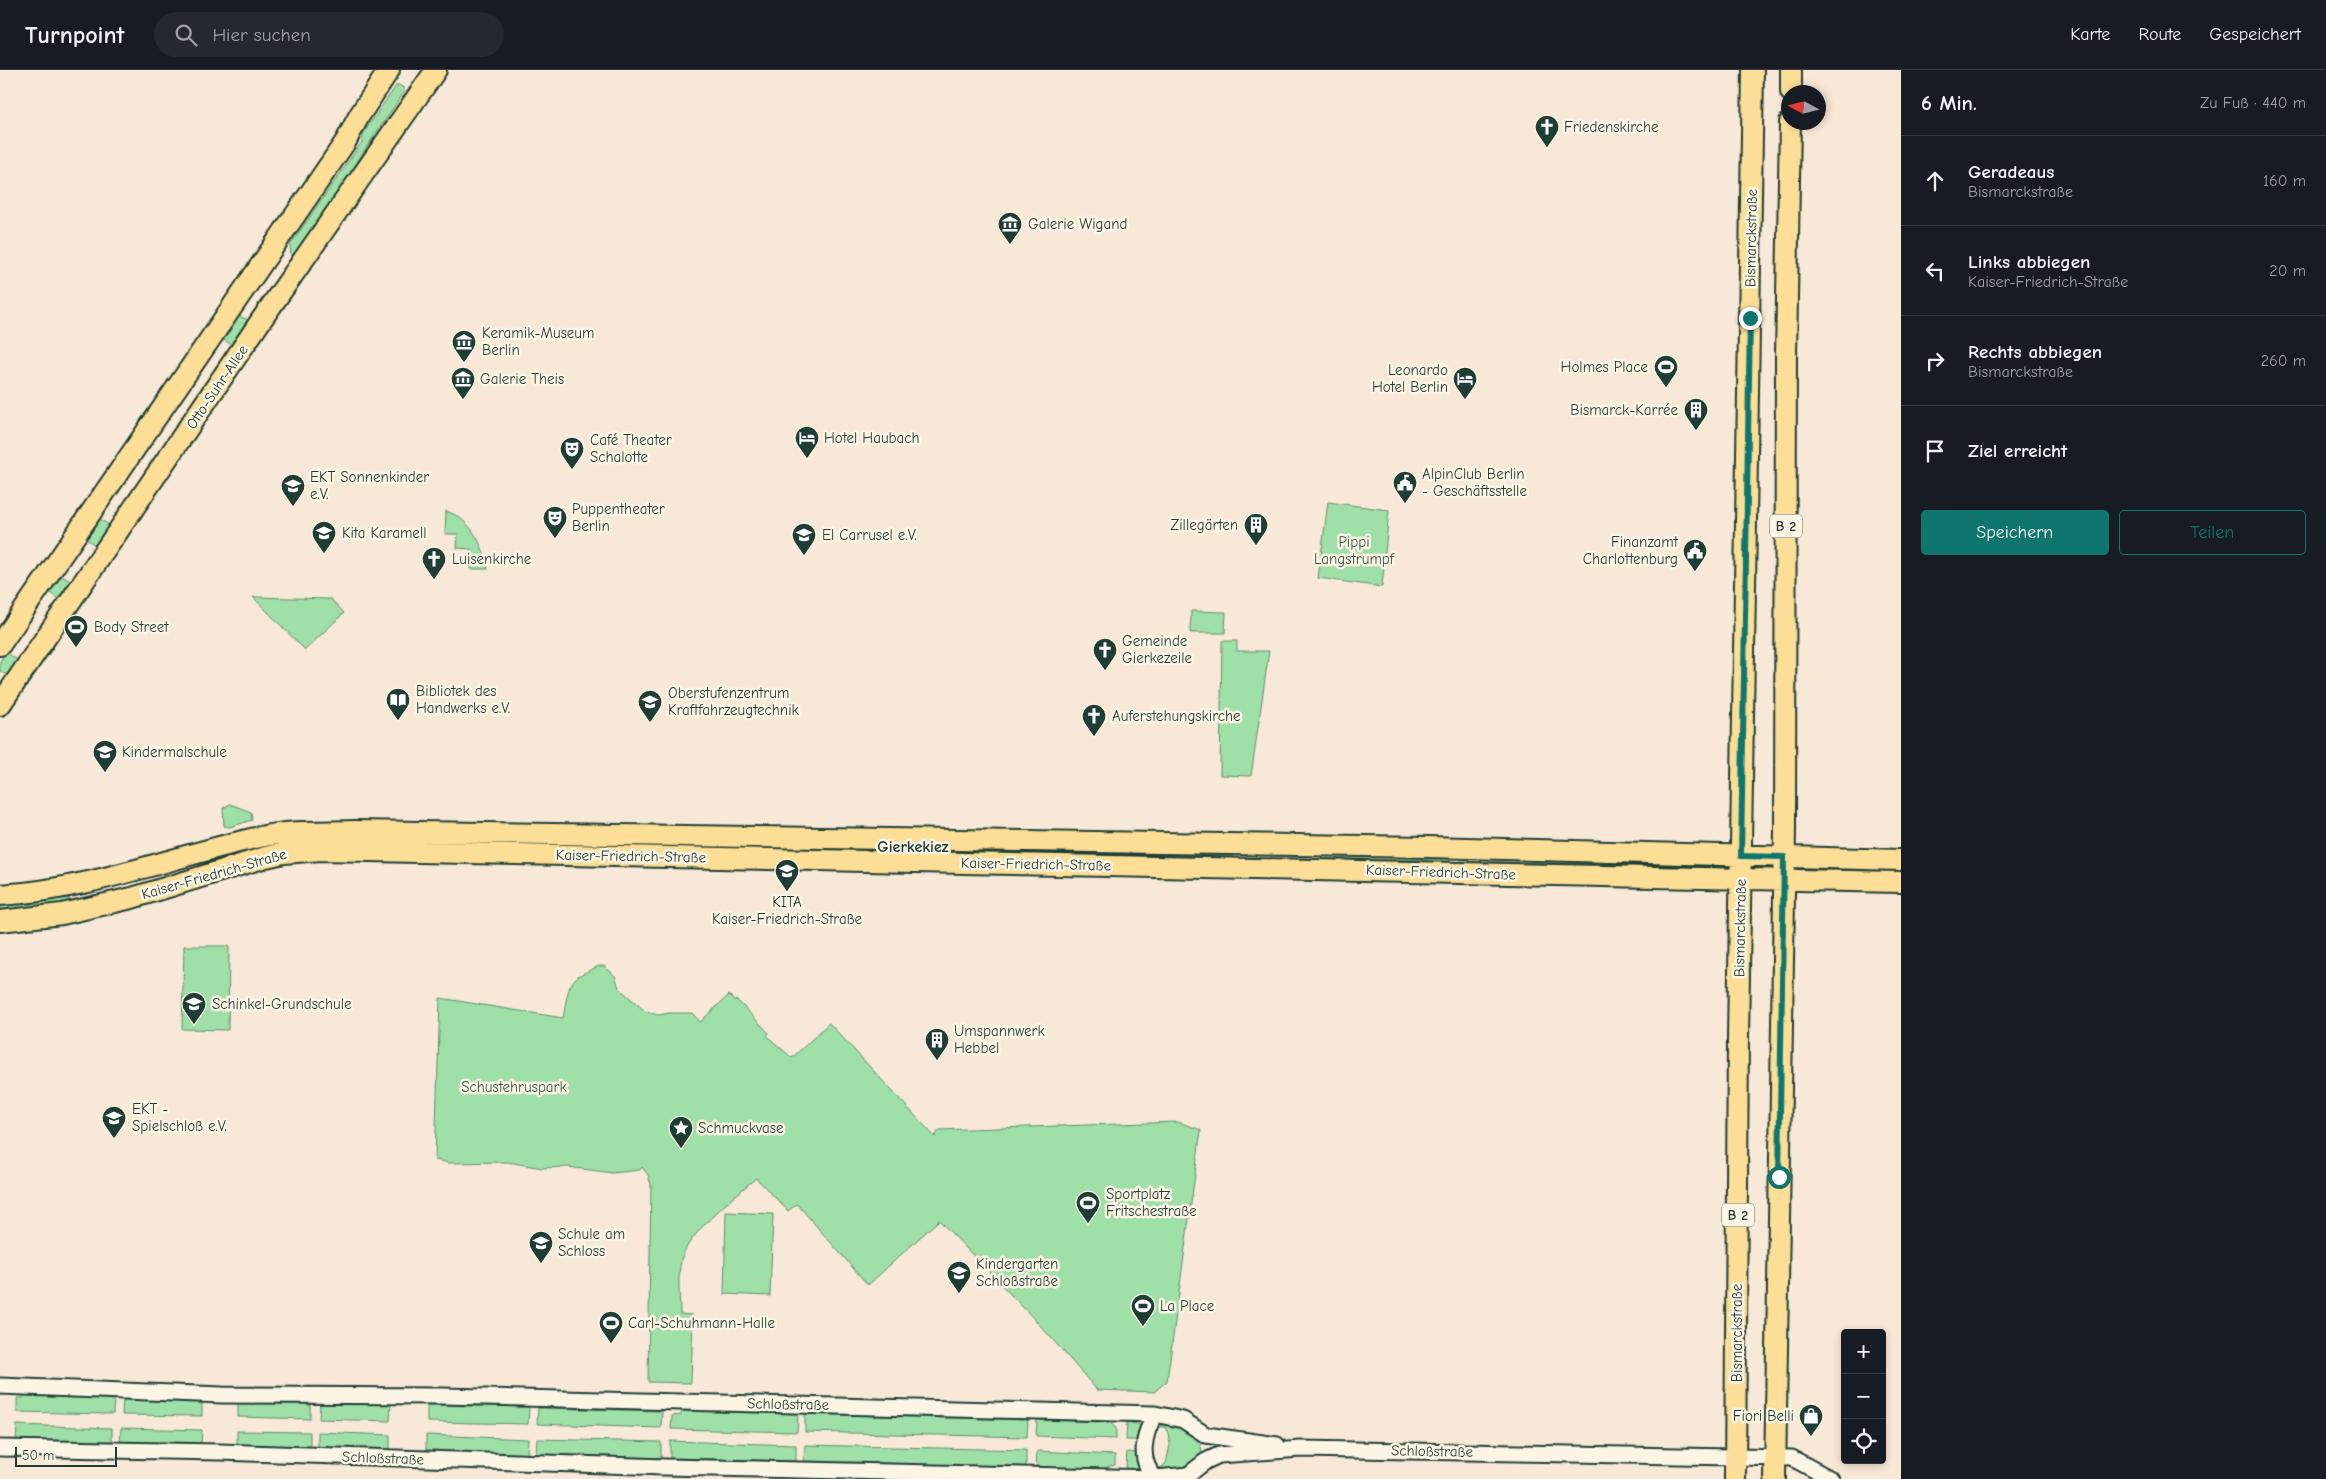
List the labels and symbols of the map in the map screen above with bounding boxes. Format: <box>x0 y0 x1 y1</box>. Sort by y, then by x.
north arrow <box>1781 85 1826 130</box>
church icon: Friedenskirche <box>1534 114 1560 148</box>
place label: Friedenskirche <box>1564 118 1659 136</box>
street label: Bismarckstraße <box>1741 188 1761 287</box>
museum icon: Galerie Wigand <box>997 211 1023 245</box>
place label: Galerie Wigand <box>1028 215 1128 233</box>
route end <box>1739 307 1762 330</box>
place label: Keramik-Museum Berlin <box>482 324 594 359</box>
museum icon: Keramik-Museum Berlin <box>451 329 477 363</box>
street label: Otto-Suhr-Allee <box>182 341 252 432</box>
sports icon: Holmes Place <box>1653 354 1679 388</box>
place label: Holmes Place <box>1561 358 1648 376</box>
place label: Leonardo Hotel Berlin <box>1372 361 1448 396</box>
museum icon: Galerie Theis <box>450 366 476 400</box>
hotel icon: Leonardo Hotel Berlin <box>1452 366 1478 400</box>
place label: Galerie Theis <box>480 370 564 388</box>
building icon: Bismarck-Karrée <box>1683 397 1709 431</box>
place label: Bismarck-Karrée <box>1570 401 1678 419</box>
hotel icon: Hotel Haubach <box>794 425 820 459</box>
place label: Hotel Haubach <box>824 429 920 447</box>
place label: Café Theater Schalotte <box>590 431 672 466</box>
theatre icon: Café Theater Schalotte <box>559 436 585 470</box>
place label: AlpinClub Berlin - Geschäftsstelle <box>1422 465 1527 500</box>
place label: EKT Sonnenkinder e.V. <box>310 468 429 503</box>
public building icon: AlpinClub Berlin - Geschäftsstelle <box>1392 470 1418 504</box>
school or university icon: EKT Sonnenkinder e.V. <box>280 473 306 507</box>
place label: Puppentheater Berlin <box>572 500 665 535</box>
theatre icon: Puppentheater Berlin <box>542 505 568 539</box>
building icon: Zillegärten <box>1243 512 1269 546</box>
road number: B 2 <box>1770 514 1802 538</box>
place label: Zillegärten <box>1170 516 1238 534</box>
school or university icon: Kita Karamell <box>311 520 337 554</box>
school or university icon: El Carrusel e.V. <box>791 522 817 556</box>
place label: Kita Karamell <box>342 524 426 542</box>
place label: El Carrusel e.V. <box>822 526 917 544</box>
park label: Pippi Langstrumpf <box>1314 533 1395 568</box>
place label: Finanzamt Charlottenburg <box>1583 533 1679 568</box>
public building icon: Finanzamt Charlottenburg <box>1682 538 1708 572</box>
church icon: Luisenkirche <box>421 546 447 580</box>
place label: Luisenkirche <box>452 550 532 568</box>
sports icon: Body Street <box>63 614 89 648</box>
place label: Body Street <box>94 618 169 636</box>
place label: Gemeinde Gierkezeile <box>1122 632 1192 667</box>
church icon: Gemeinde Gierkezeile <box>1092 637 1118 671</box>
place label: Bibliotek des Handwerks e.V. <box>416 682 510 717</box>
place label: Oberstufenzentrum Kraftfahrzeugtechnik <box>668 684 800 719</box>
library icon: Bibliotek des Handwerks e.V. <box>385 687 411 721</box>
school or university icon: Oberstufenzentrum Kraftfahrzeugtechnik <box>637 689 663 723</box>
church icon: Auferstehungskirche <box>1081 703 1107 737</box>
place label: Auferstehungskirche <box>1112 707 1241 725</box>
school or university icon: Kindermalschule <box>92 739 118 773</box>
place label: Kindermalschule <box>122 743 227 761</box>
district label: Gierkekiez <box>877 838 949 856</box>
street label: Kaiser-Friedrich-Straße <box>139 845 289 903</box>
street label: Kaiser-Friedrich-Straße <box>556 846 707 866</box>
street label: Kaiser-Friedrich-Straße <box>961 854 1112 874</box>
school or university icon: KITA Kaiser-Friedrich-Straße <box>774 858 800 892</box>
street label: Kaiser-Friedrich-Straße <box>1366 860 1517 884</box>
street label: Bismarckstraße <box>1730 878 1750 977</box>
place label: KITA Kaiser-Friedrich-Straße <box>712 893 863 928</box>
school or university icon: Schinkel-Grundschule <box>181 991 207 1025</box>
place label: Schinkel-Grundschule <box>212 995 352 1013</box>
place label: Umspannwerk Hebbel <box>954 1022 1045 1057</box>
building icon: Umspannwerk Hebbel <box>924 1027 950 1061</box>
park label: Schustehruspark <box>461 1078 568 1096</box>
place label: EKT - Spielschloß e.V. <box>132 1100 227 1135</box>
school or university icon: EKT - Spielschloß e.V. <box>101 1105 127 1139</box>
place icon: Schmuckvase <box>668 1115 694 1149</box>
place label: Schmuckvase <box>698 1119 784 1137</box>
route start <box>1768 1166 1791 1189</box>
place label: Sportplatz Fritschestraße <box>1106 1185 1197 1220</box>
sports icon: Sportplatz Fritschestraße <box>1075 1190 1101 1224</box>
road number: B 2 <box>1722 1204 1754 1226</box>
place label: Schule am Schloss <box>558 1225 625 1260</box>
school or university icon: Schule am Schloss <box>528 1230 554 1264</box>
place label: Kindergarten Schloßstraße <box>976 1255 1058 1290</box>
school or university icon: Kindergarten Schloßstraße <box>946 1260 972 1294</box>
street label: Bismarckstraße <box>1728 1283 1746 1382</box>
sports icon: La Place <box>1130 1293 1156 1327</box>
place label: La Place <box>1160 1297 1215 1315</box>
sports icon: Carl-Schuhmann-Halle <box>598 1310 624 1344</box>
place label: Carl-Schuhmann-Halle <box>628 1314 775 1332</box>
street label: Schloßstraße <box>747 1394 830 1414</box>
shop icon: Fiori Belli <box>1798 1403 1824 1437</box>
place label: Fiori Belli <box>1733 1407 1794 1425</box>
street label: Schloßstraße <box>1391 1441 1474 1461</box>
scale bar <box>15 1444 118 1467</box>
street label: Schloßstraße <box>342 1448 425 1468</box>

